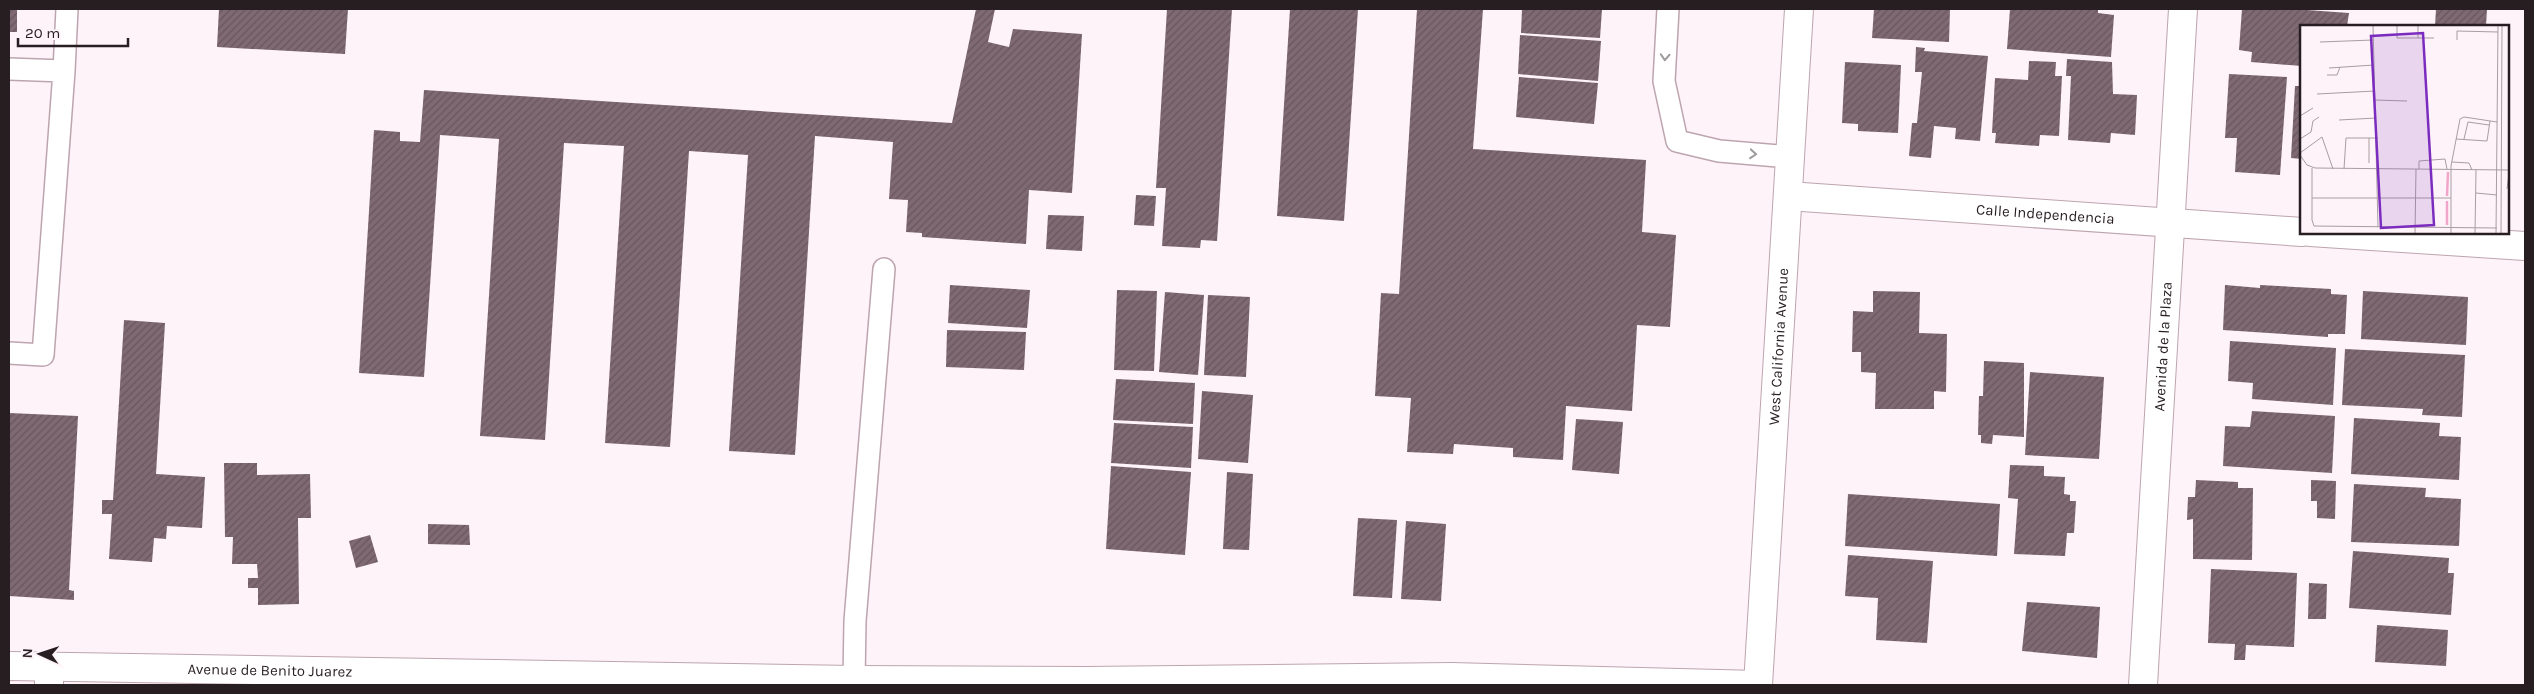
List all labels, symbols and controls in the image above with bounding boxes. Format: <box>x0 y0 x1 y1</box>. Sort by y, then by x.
scale bar <box>18 15 128 47</box>
text: 20 m <box>25 24 60 42</box>
inset map <box>2300 25 2509 234</box>
one-way arrow <box>1660 54 1671 62</box>
one-way arrow <box>1749 148 1757 159</box>
street label: Calle Independencia <box>1976 200 2115 228</box>
street label: West California Avenue <box>1765 267 1792 426</box>
street label: Avenida de la Plaza <box>2150 281 2176 412</box>
north arrow <box>15 629 65 679</box>
text: N <box>19 648 36 659</box>
street label: Avenue de Benito Juarez <box>187 660 353 681</box>

